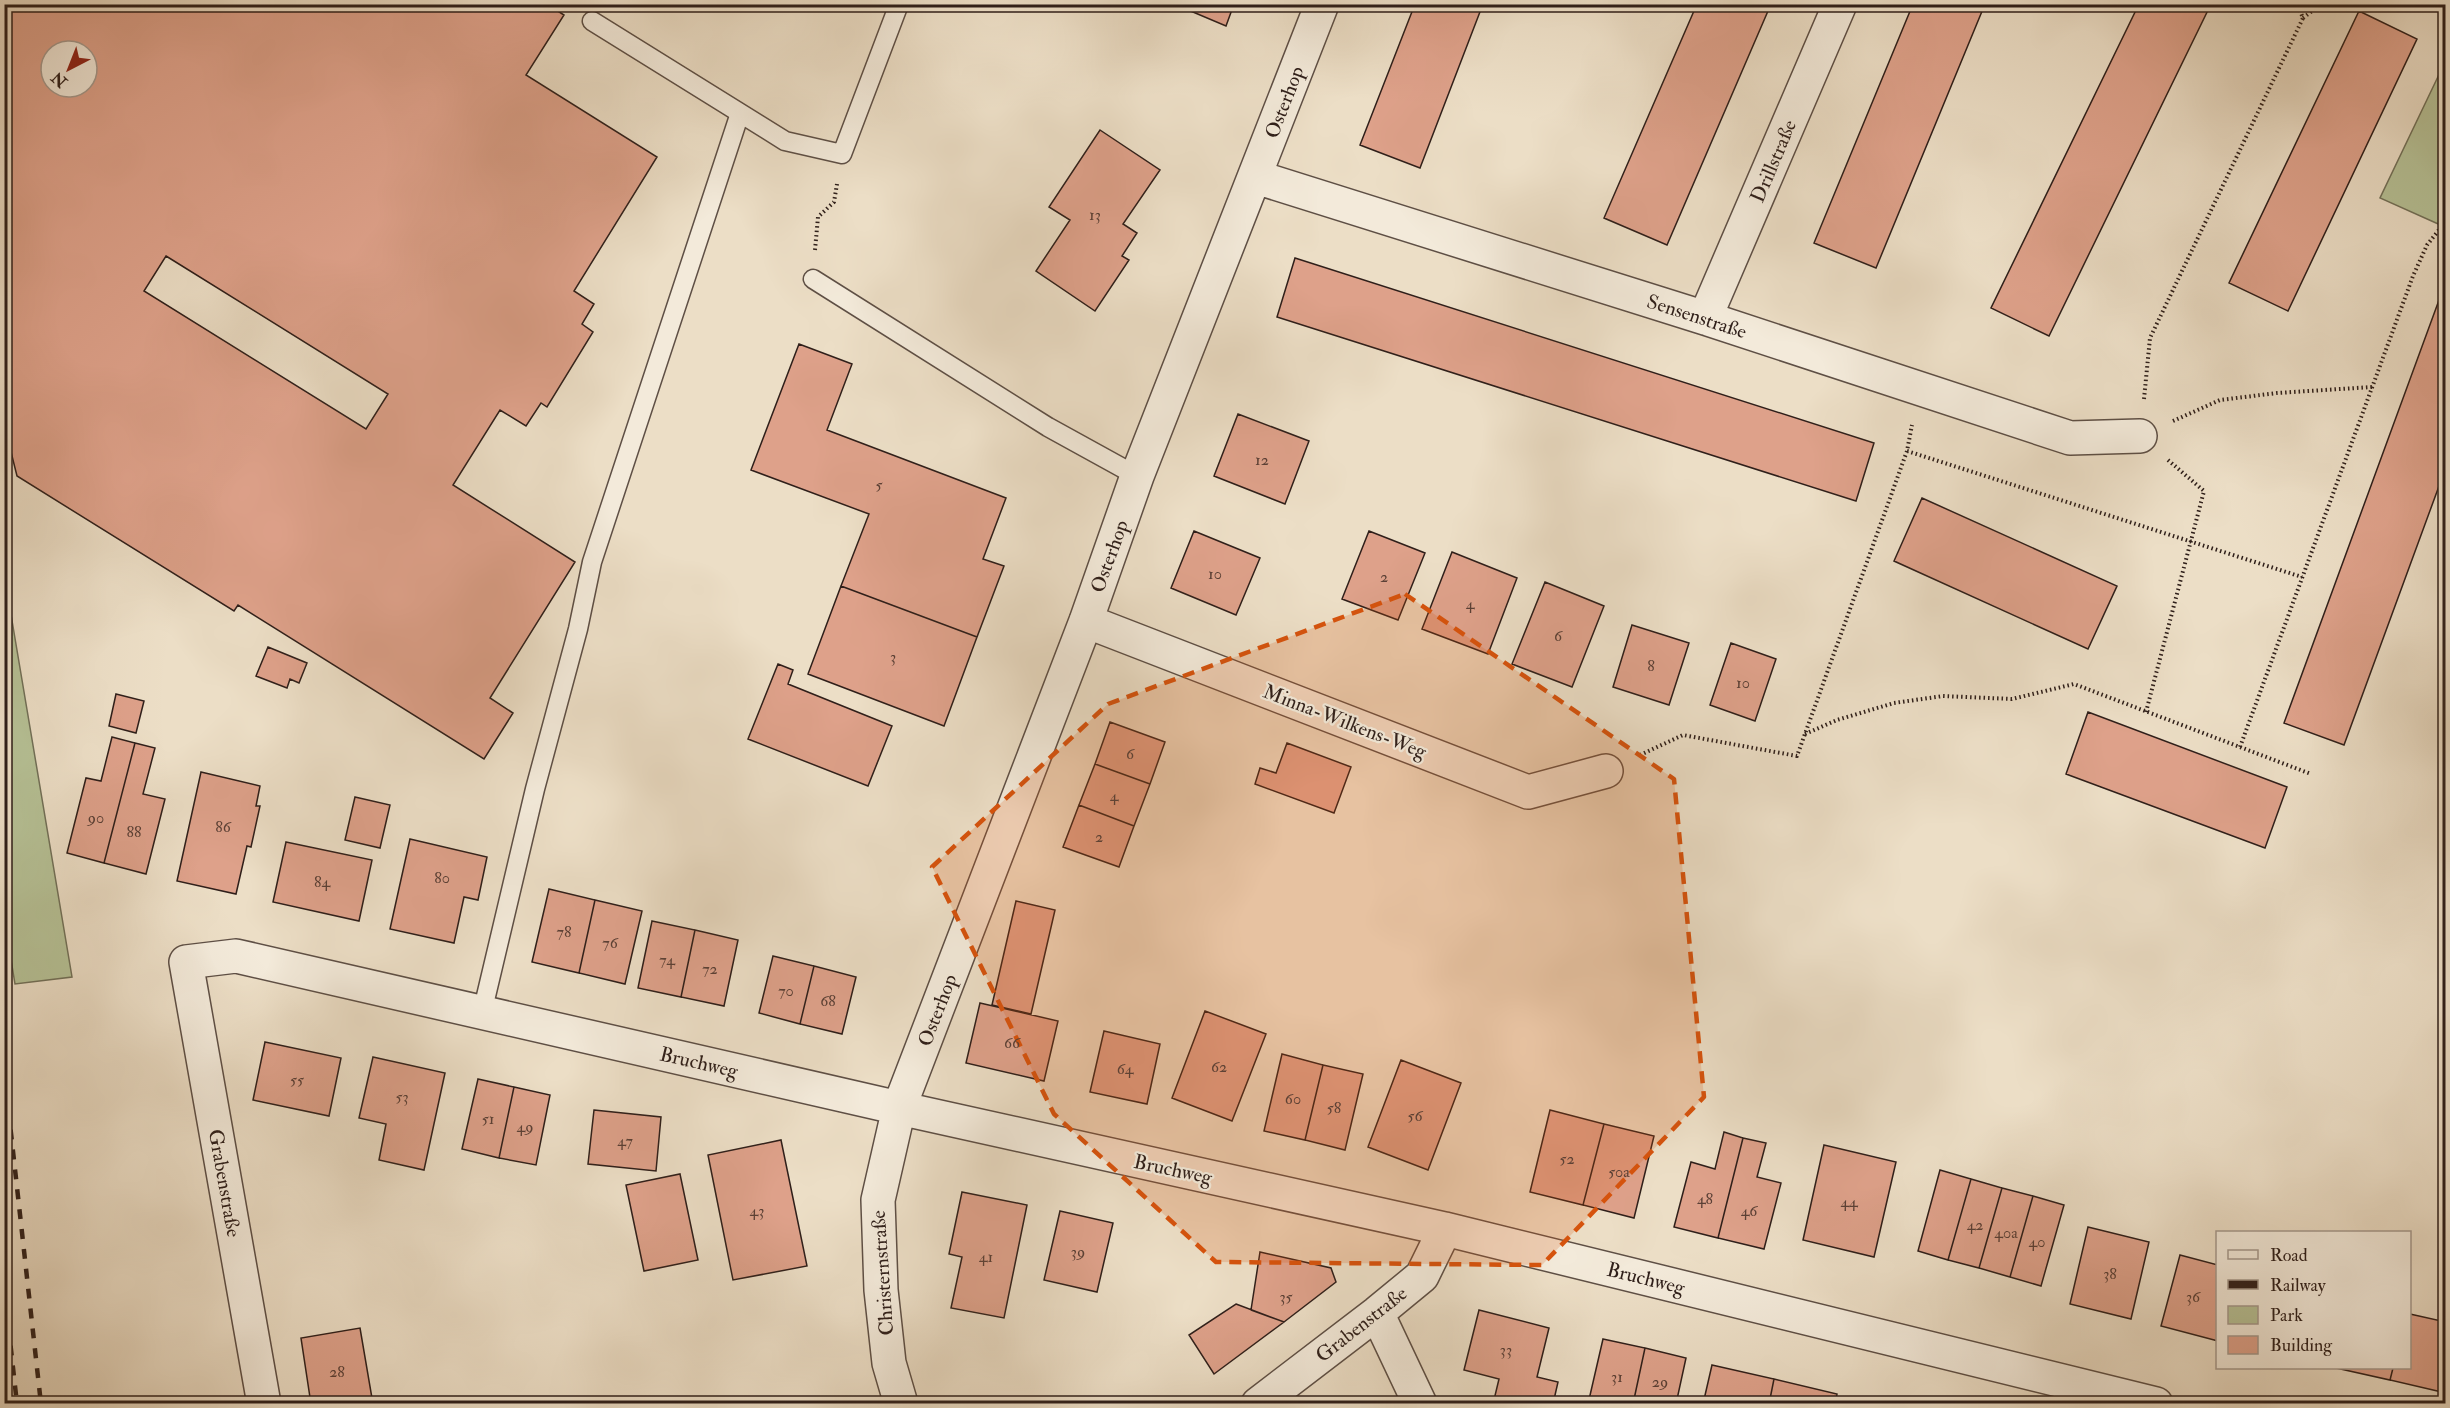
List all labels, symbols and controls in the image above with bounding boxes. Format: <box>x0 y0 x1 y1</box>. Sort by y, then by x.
north arrow <box>39 39 99 99</box>
street label: Osterhop <box>1259 62 1311 142</box>
text: N <box>47 67 72 92</box>
street label: Drillstraße <box>1745 116 1802 206</box>
house number: 13 <box>1089 205 1101 225</box>
street label: Sensenstraße <box>1644 289 1750 344</box>
house number: 12 <box>1255 450 1269 470</box>
house number: 5 <box>875 475 883 495</box>
street label: Osterhop <box>1085 516 1135 596</box>
house number: 10 <box>1208 564 1222 584</box>
house number: 2 <box>1380 567 1388 587</box>
house number: 4 <box>1466 594 1476 614</box>
house number: 6 <box>1554 626 1563 646</box>
house number: 3 <box>890 647 896 667</box>
house number: 8 <box>1647 656 1655 676</box>
house number: 10 <box>1736 673 1750 693</box>
street label: Minna-Wilkens-Weg <box>1260 679 1431 765</box>
house number: 6 <box>1126 744 1135 764</box>
house number: 4 <box>1110 786 1120 806</box>
house number: 90 <box>87 808 104 828</box>
house number: 86 <box>215 817 232 837</box>
house number: 88 <box>126 822 142 842</box>
house number: 2 <box>1095 827 1103 847</box>
house number: 80 <box>434 868 450 888</box>
house number: 84 <box>314 872 331 892</box>
house number: 78 <box>557 922 572 942</box>
house number: 76 <box>602 933 619 953</box>
house number: 74 <box>659 950 676 970</box>
house number: 72 <box>702 959 718 979</box>
street label: Osterhop <box>912 970 964 1050</box>
house number: 70 <box>778 981 794 1001</box>
house number: 68 <box>820 991 836 1011</box>
house number: 66 <box>1004 1033 1021 1053</box>
street label: Bruchweg <box>657 1041 742 1084</box>
house number: 62 <box>1211 1057 1227 1077</box>
house number: 64 <box>1117 1059 1135 1079</box>
house number: 55 <box>290 1070 304 1090</box>
house number: 53 <box>395 1087 409 1107</box>
house number: 60 <box>1285 1089 1301 1109</box>
house number: 58 <box>1327 1098 1342 1118</box>
house number: 56 <box>1407 1106 1423 1126</box>
house number: 51 <box>482 1109 494 1129</box>
house number: 49 <box>517 1117 533 1137</box>
street label: Grabenstraße <box>203 1127 246 1239</box>
house number: 47 <box>617 1131 633 1151</box>
street label: Bruchweg <box>1131 1149 1216 1190</box>
house number: 52 <box>1559 1149 1575 1169</box>
house number: 50a <box>1608 1162 1630 1182</box>
house number: 48 <box>1697 1189 1714 1209</box>
house number: 44 <box>1840 1192 1859 1212</box>
house number: 43 <box>750 1201 764 1221</box>
house number: 46 <box>1741 1201 1758 1221</box>
street label: Christernstraße <box>866 1209 899 1336</box>
house number: 42 <box>1967 1215 1983 1235</box>
house number: 40a <box>1994 1223 2018 1243</box>
legend <box>2216 1231 2411 1369</box>
house number: 40 <box>2029 1232 2045 1252</box>
house number: 39 <box>1071 1242 1085 1262</box>
text: Road <box>2270 1244 2308 1267</box>
house number: 41 <box>979 1247 993 1267</box>
street label: Bruchweg <box>1604 1257 1689 1301</box>
house number: 38 <box>2103 1264 2117 1284</box>
text: Railway <box>2270 1274 2327 1297</box>
street label: Grabenstraße <box>1311 1281 1412 1368</box>
house number: 35 <box>1279 1287 1293 1307</box>
house number: 36 <box>2186 1287 2201 1307</box>
text: Park <box>2270 1304 2303 1327</box>
text: Building <box>2270 1334 2333 1357</box>
house number: 33 <box>1500 1340 1512 1360</box>
house number: 28 <box>329 1362 345 1382</box>
house number: 31 <box>1611 1367 1623 1387</box>
house number: 29 <box>1652 1372 1668 1392</box>

